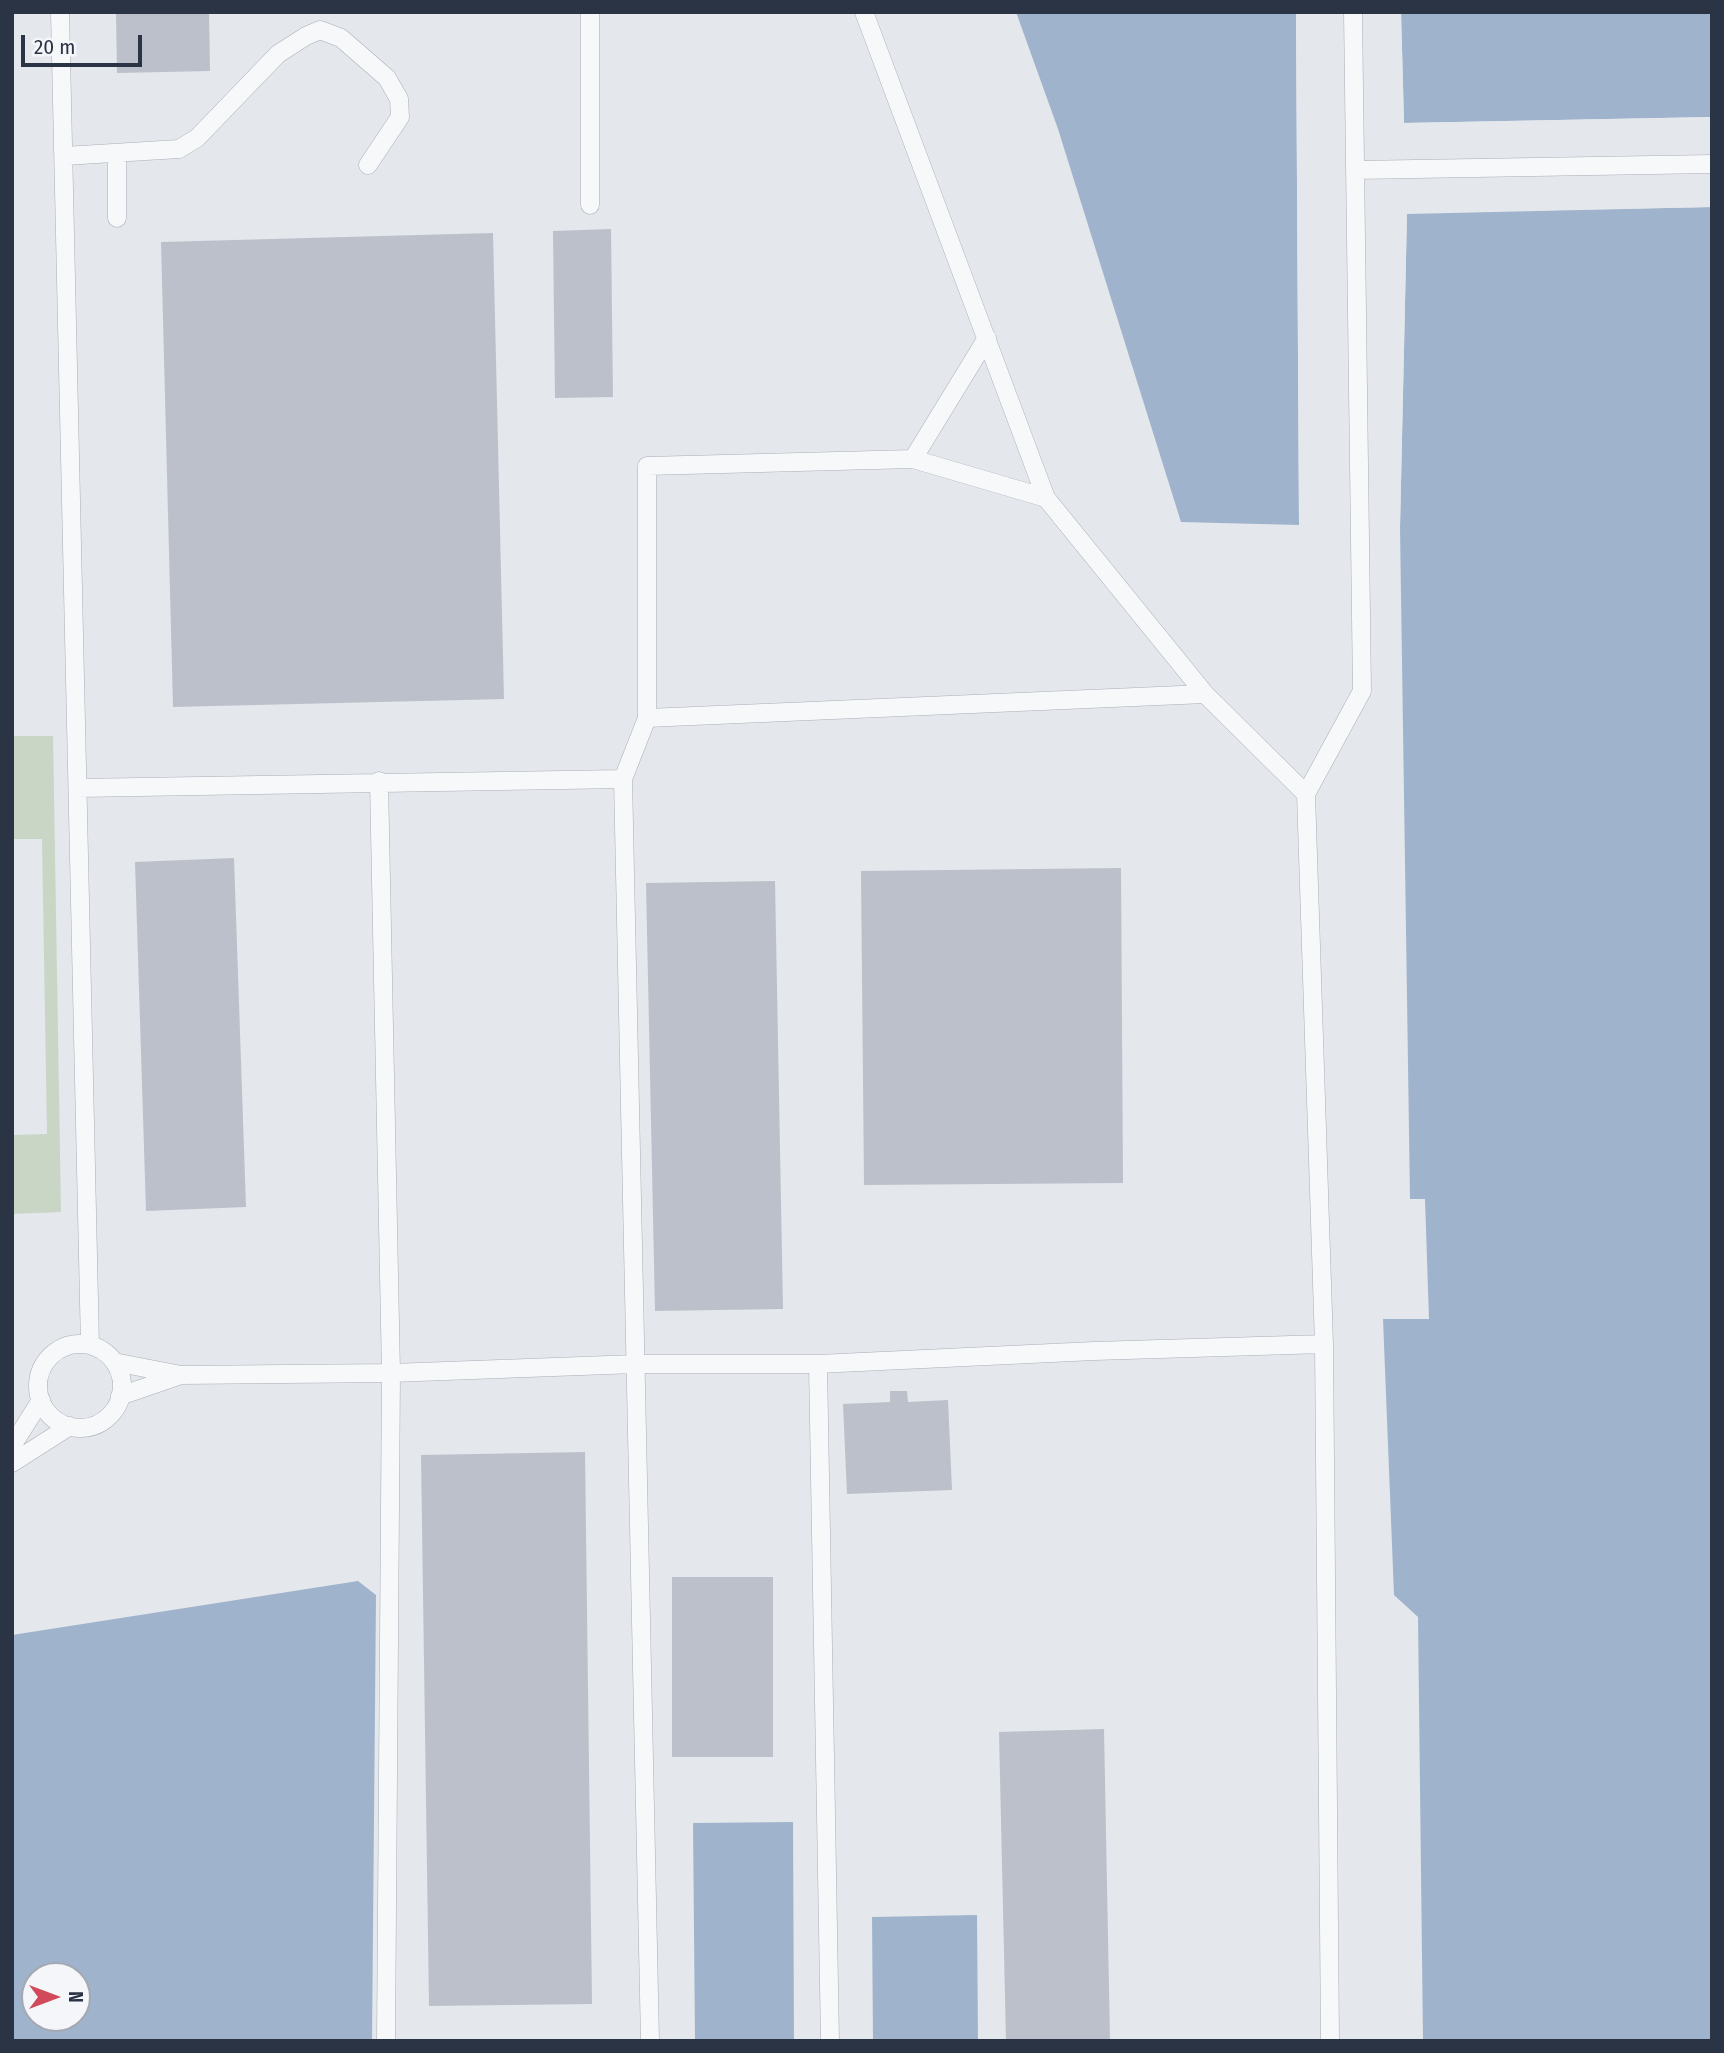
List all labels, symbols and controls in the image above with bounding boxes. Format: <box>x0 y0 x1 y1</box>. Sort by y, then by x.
scale bar <box>24 21 145 65</box>
text: 20 m <box>34 34 75 60</box>
north arrow <box>21 1962 91 2032</box>
text: N <box>64 1991 87 2003</box>

